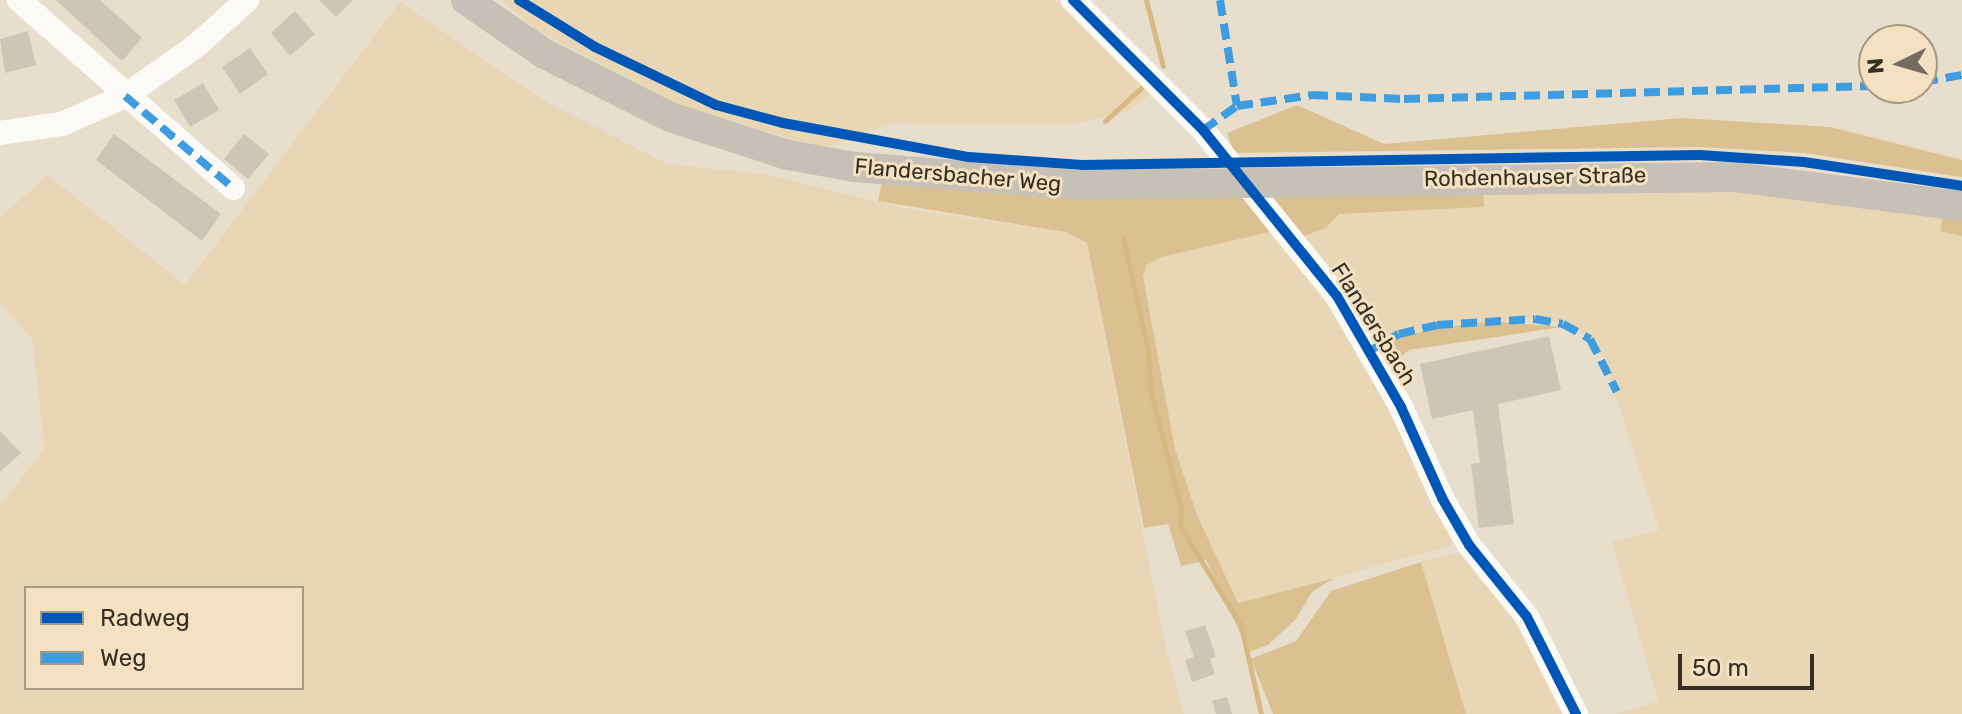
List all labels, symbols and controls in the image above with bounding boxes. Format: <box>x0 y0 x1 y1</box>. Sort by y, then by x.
north arrow <box>1858 24 1938 104</box>
text: N <box>1861 57 1890 75</box>
street label: Flandersbacher Weg <box>853 153 1063 197</box>
street label: Rohdenhauser Straße <box>1423 162 1647 192</box>
street label: Flandersbach <box>1326 258 1422 390</box>
legend <box>24 586 304 690</box>
text: Radweg <box>100 604 190 632</box>
scale bar <box>1682 638 1818 688</box>
text: Weg <box>100 644 147 672</box>
text: 50 m <box>1692 654 1749 682</box>

